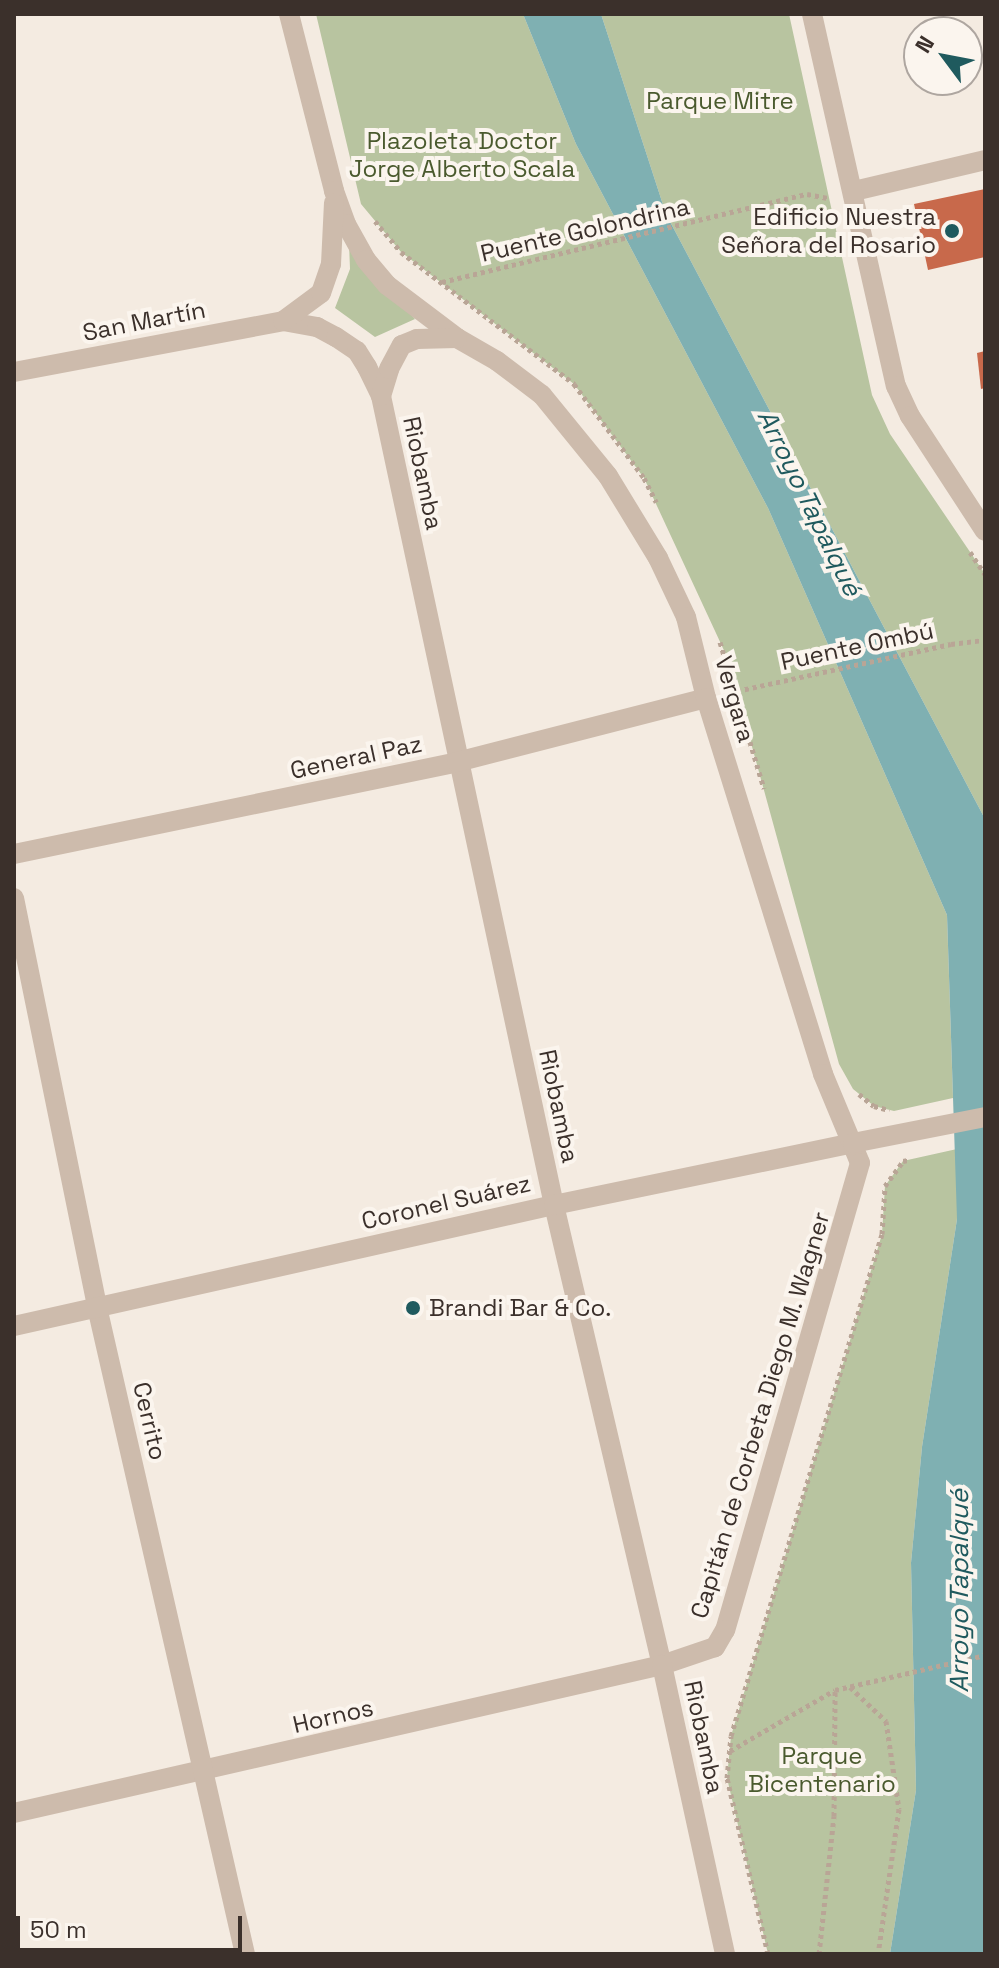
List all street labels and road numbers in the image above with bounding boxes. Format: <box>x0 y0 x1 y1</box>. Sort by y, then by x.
street label: Puente Golondrina <box>478 192 692 268</box>
street label: San Martín <box>80 295 208 347</box>
street label: Riobamba <box>397 414 449 532</box>
street label: Puente Ombú <box>778 616 936 676</box>
street label: Vergara <box>709 653 761 745</box>
street label: General Paz <box>288 729 424 785</box>
street label: Riobamba <box>533 1047 585 1165</box>
street label: Coronel Suárez <box>359 1169 533 1235</box>
street label: Capitán de Corbeta Diego M. Wagner <box>684 1208 836 1622</box>
street label: Cerrito <box>127 1379 173 1463</box>
street label: Riobamba <box>678 1678 730 1796</box>
street label: Hornos <box>290 1693 376 1739</box>

